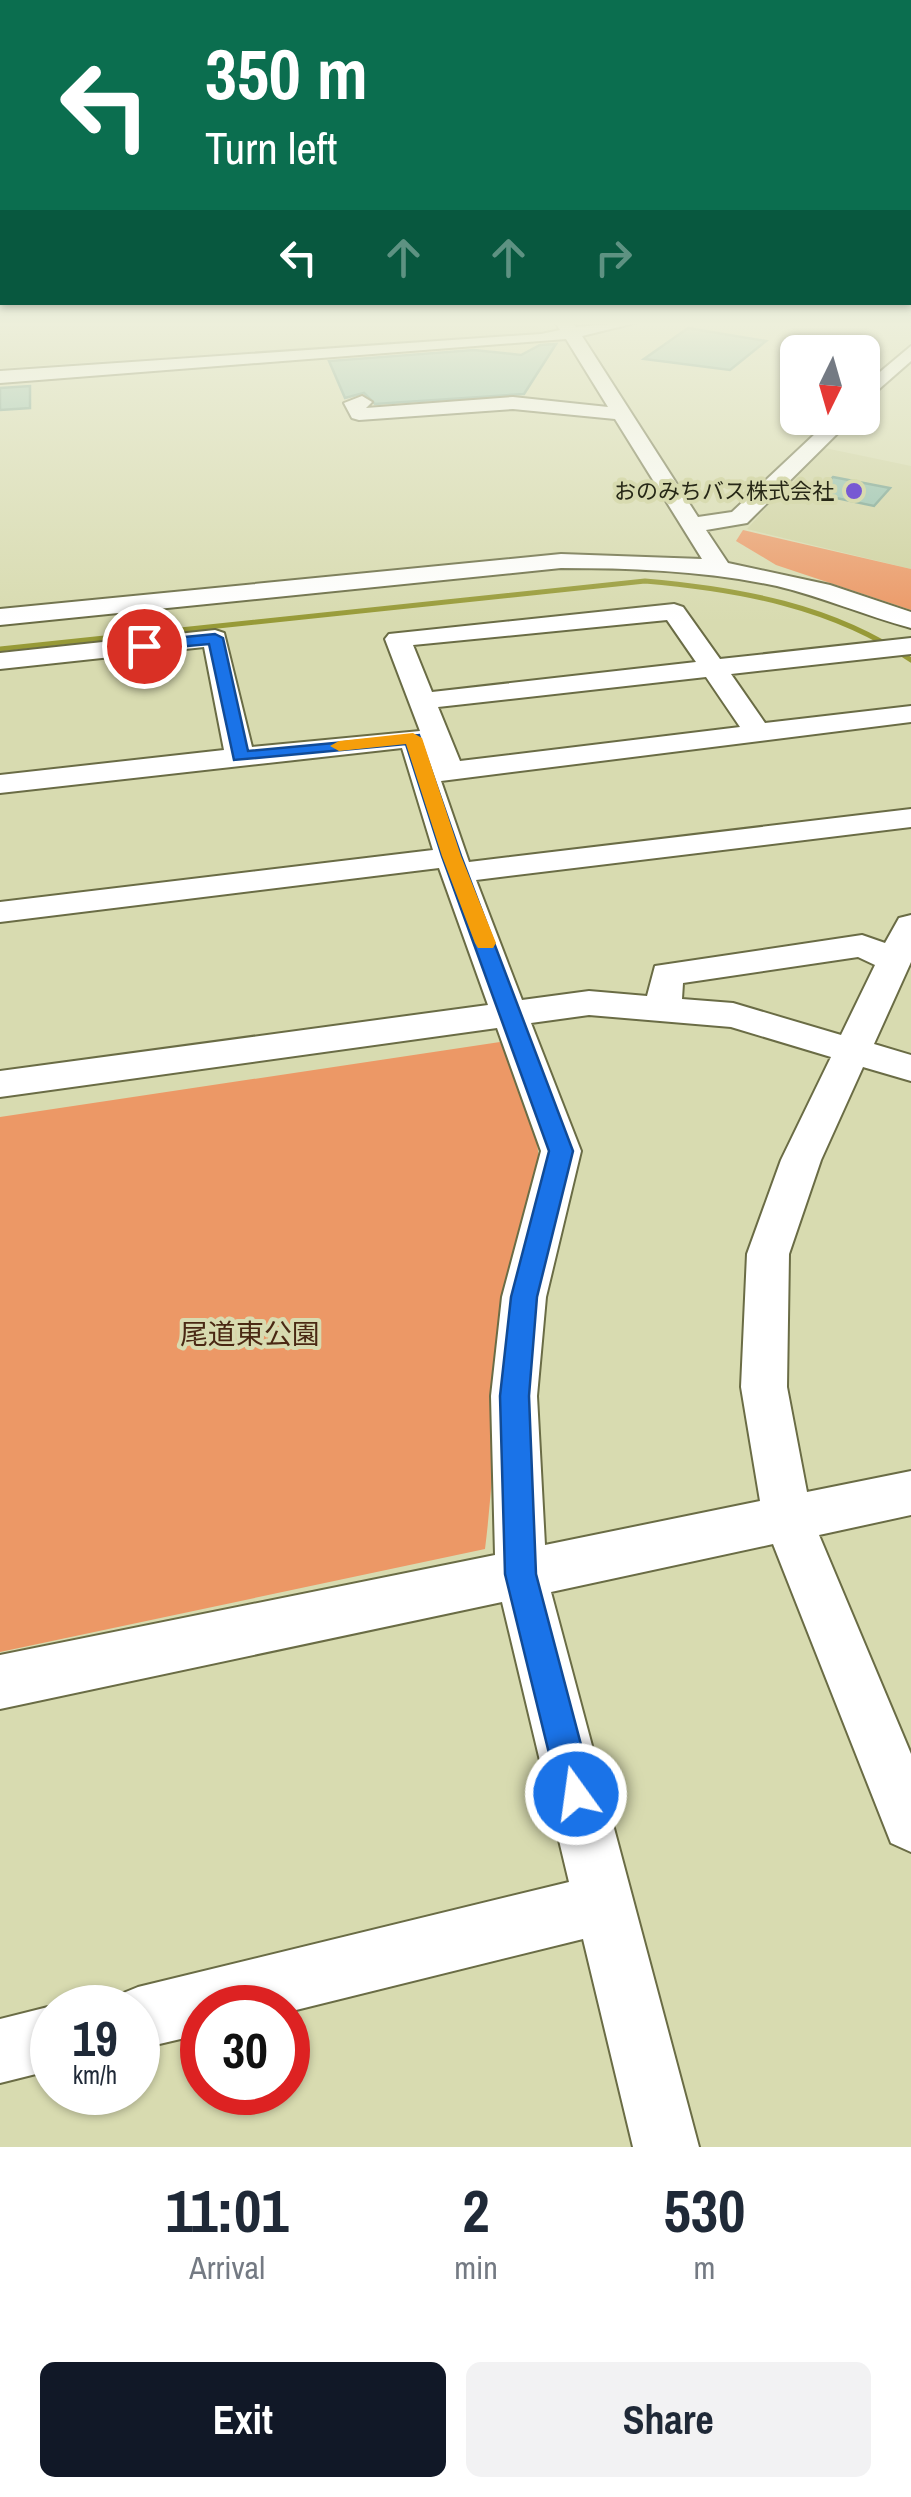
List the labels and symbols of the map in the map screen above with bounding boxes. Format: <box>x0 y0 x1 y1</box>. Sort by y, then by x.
north arrow <box>780 335 880 435</box>
place label: おのみちバス株式会社 <box>614 476 834 506</box>
marker: おのみちバス株式会社 <box>843 480 865 502</box>
pin <box>102 604 187 689</box>
park label: 尾道東公園 <box>180 1315 320 1353</box>
position arrow <box>524 1742 628 1846</box>
speed limit sign: 30 <box>180 1985 310 2115</box>

